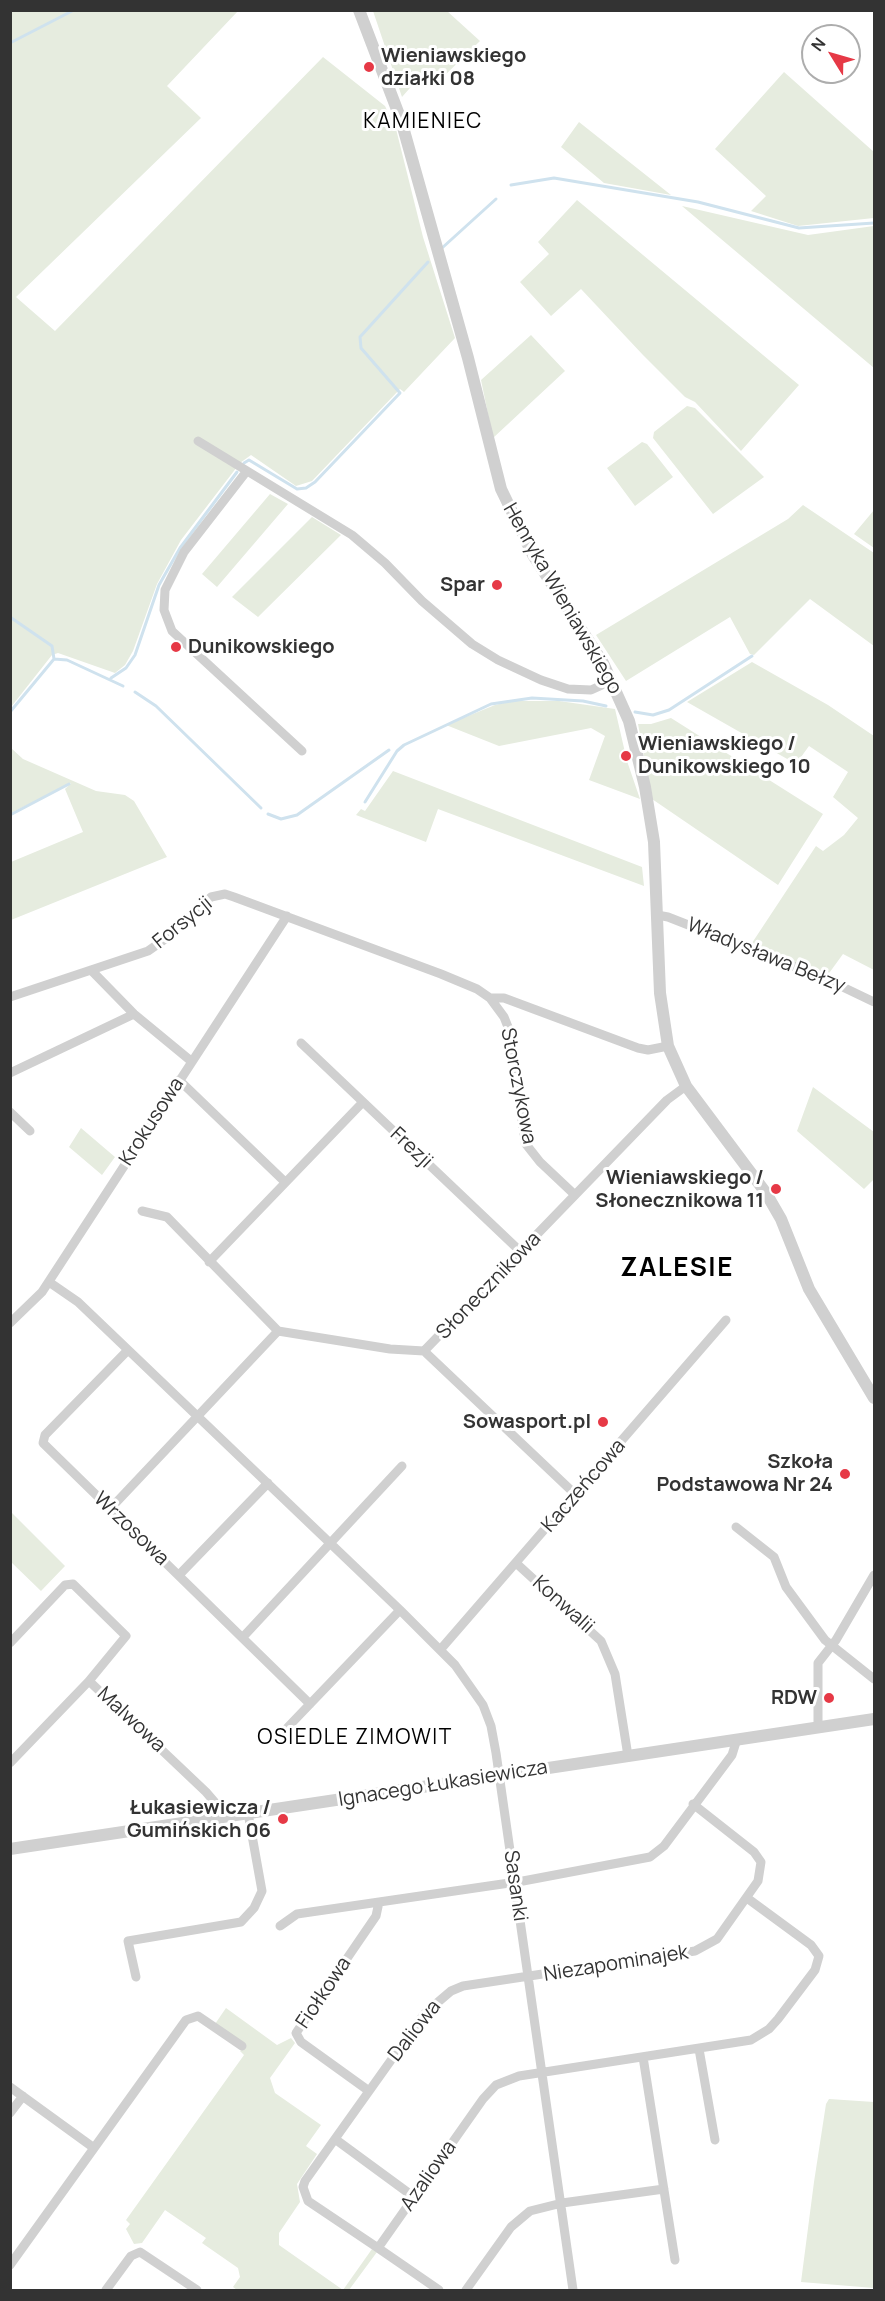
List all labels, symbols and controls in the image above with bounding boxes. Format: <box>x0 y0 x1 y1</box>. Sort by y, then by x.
north arrow <box>801 24 861 84</box>
text: N <box>806 33 830 56</box>
place label: Wieniawskiego działki 08 <box>381 44 526 91</box>
marker: Wieniawskiego działki 08 <box>362 60 376 74</box>
district label: KAMIENIEC <box>363 109 483 135</box>
street label: Henryka Wieniawskiego <box>497 499 627 699</box>
place label: Spar <box>440 573 485 597</box>
marker: Spar <box>490 578 504 592</box>
place label: Dunikowskiego <box>188 635 335 659</box>
marker: Dunikowskiego <box>169 640 183 654</box>
place label: Wieniawskiego / Dunikowskiego 10 <box>638 732 811 779</box>
marker: Wieniawskiego / Dunikowskiego 10 <box>619 749 633 763</box>
street label: Forsycji <box>148 892 218 954</box>
street label: Władysława Bełzy <box>683 913 849 999</box>
street label: Storczykowa <box>495 1026 541 1146</box>
street label: Krokusowa <box>115 1073 189 1171</box>
street label: Frezji <box>385 1123 437 1173</box>
place label: Wieniawskiego / Słonecznikowa 11 <box>595 1166 764 1213</box>
marker: Wieniawskiego / Słonecznikowa 11 <box>769 1182 783 1196</box>
street label: Słonecznikowa <box>432 1227 546 1345</box>
district label: ZALESIE <box>620 1253 734 1285</box>
place label: Sowasport.pl <box>463 1410 591 1434</box>
marker: Sowasport.pl <box>596 1415 610 1429</box>
street label: Kaczeńcowa <box>537 1435 631 1537</box>
place label: Szkoła Podstawowa Nr 24 <box>656 1450 833 1497</box>
marker: Szkoła Podstawowa Nr 24 <box>838 1467 852 1481</box>
street label: Wrzosowa <box>88 1487 174 1571</box>
street label: Konwalii <box>527 1571 599 1639</box>
street label: Malwowa <box>92 1682 170 1758</box>
place label: RDW <box>771 1686 817 1710</box>
marker: RDW <box>822 1691 836 1705</box>
district label: OSIEDLE ZIMOWIT <box>257 1725 453 1751</box>
street label: Ignacego Łukasiewicza <box>337 1756 549 1812</box>
place label: Łukasiewicza / Gumińskich 06 <box>127 1796 271 1843</box>
marker: Łukasiewicza / Gumińskich 06 <box>276 1812 290 1826</box>
street label: Sasanki <box>498 1849 532 1923</box>
street label: Niezapominajek <box>542 1941 690 1987</box>
street label: Fiołkowa <box>291 1953 357 2033</box>
street label: Daliowa <box>384 1996 446 2066</box>
street label: Azaliowa <box>396 2136 462 2216</box>

